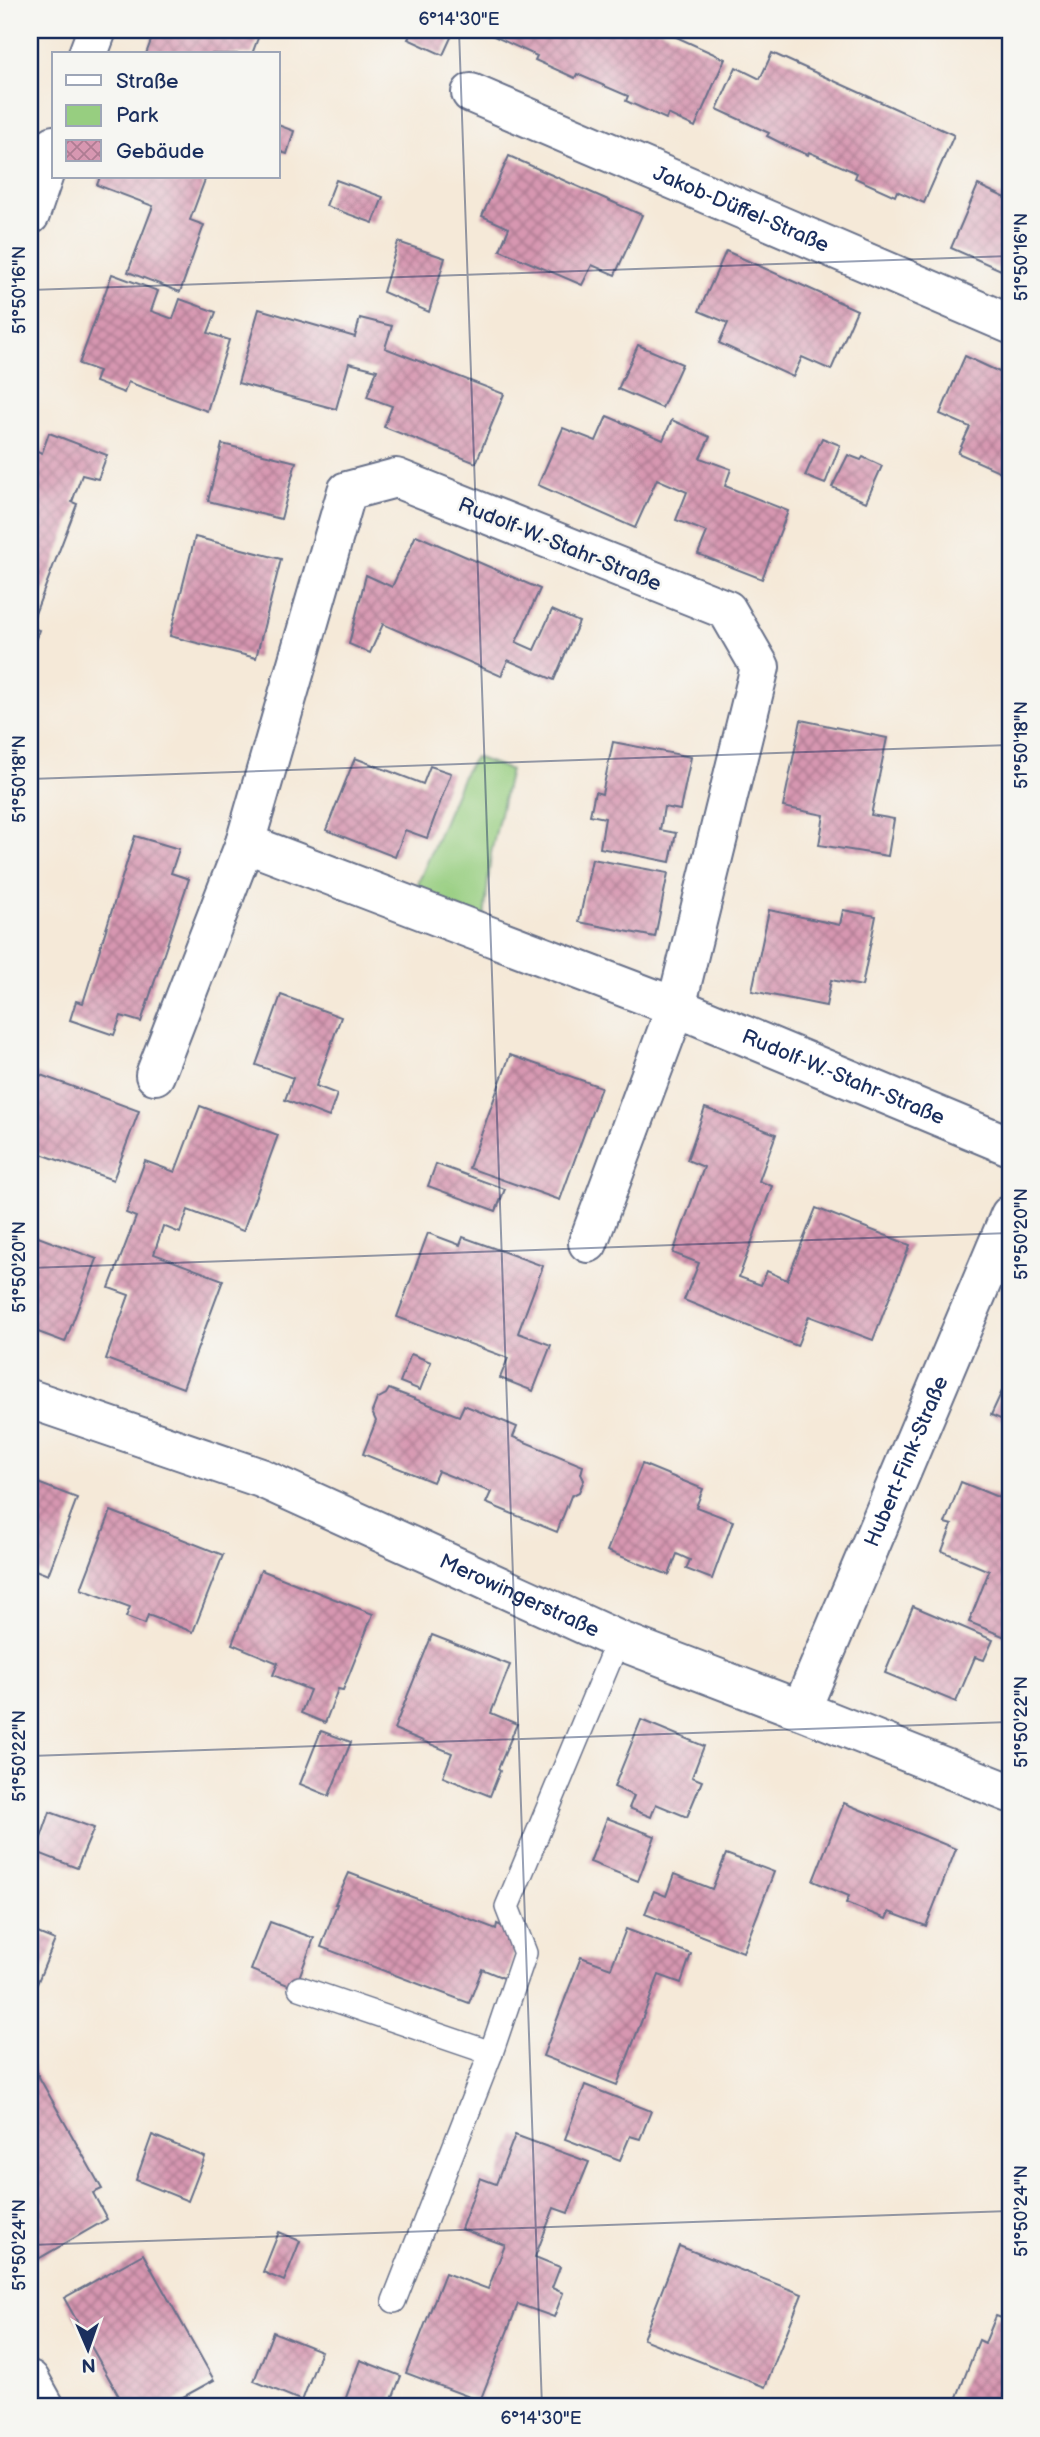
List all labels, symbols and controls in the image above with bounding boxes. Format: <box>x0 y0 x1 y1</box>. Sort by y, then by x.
text: 6°14'30"E <box>418 9 500 30</box>
legend <box>52 52 280 178</box>
text: Straße <box>116 69 178 94</box>
text: Park <box>116 103 159 128</box>
text: Gebäude <box>116 139 204 164</box>
street label: Jakob-Düffel-Straße <box>649 161 833 258</box>
text: 51°50'16"N <box>1011 213 1032 301</box>
text: 51°50'16"N <box>9 246 30 334</box>
street label: Rudolf-W.-Stahr-Straße <box>455 492 665 597</box>
text: 51°50'18"N <box>1011 701 1032 789</box>
text: 51°50'18"N <box>9 735 30 823</box>
street label: Rudolf-W.-Stahr-Straße <box>738 1024 948 1130</box>
text: 51°50'20"N <box>1011 1188 1032 1280</box>
text: 51°50'20"N <box>9 1221 30 1313</box>
street label: Hubert-Fink-Straße <box>859 1372 954 1551</box>
street label: Merowingerstraße <box>435 1549 603 1643</box>
text: 51°50'22"N <box>1011 1676 1032 1768</box>
text: 51°50'22"N <box>9 1710 30 1802</box>
text: 51°50'24"N <box>1011 2165 1032 2257</box>
text: 51°50'24"N <box>9 2199 30 2291</box>
north arrow <box>52 2314 122 2384</box>
text: N <box>81 2353 96 2376</box>
text: 6°14'30"E <box>500 2408 582 2429</box>

